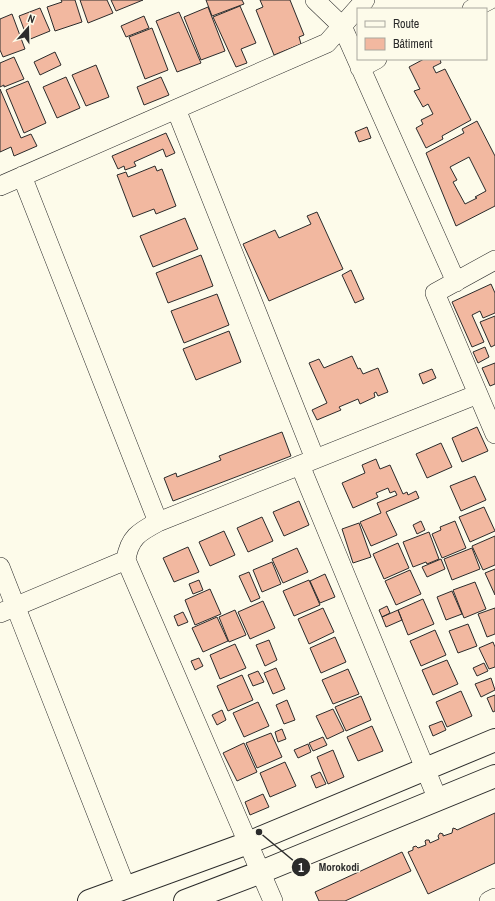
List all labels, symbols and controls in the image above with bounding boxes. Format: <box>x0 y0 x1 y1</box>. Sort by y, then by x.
north arrow <box>8 8 48 48</box>
legend <box>357 8 487 60</box>
text: N <box>26 11 37 26</box>
text: Route <box>393 16 419 32</box>
text: Bâtiment <box>393 36 433 52</box>
callout: Morokodi <box>291 856 368 879</box>
text: 1 <box>298 860 304 876</box>
text: Morokodi <box>319 860 359 874</box>

